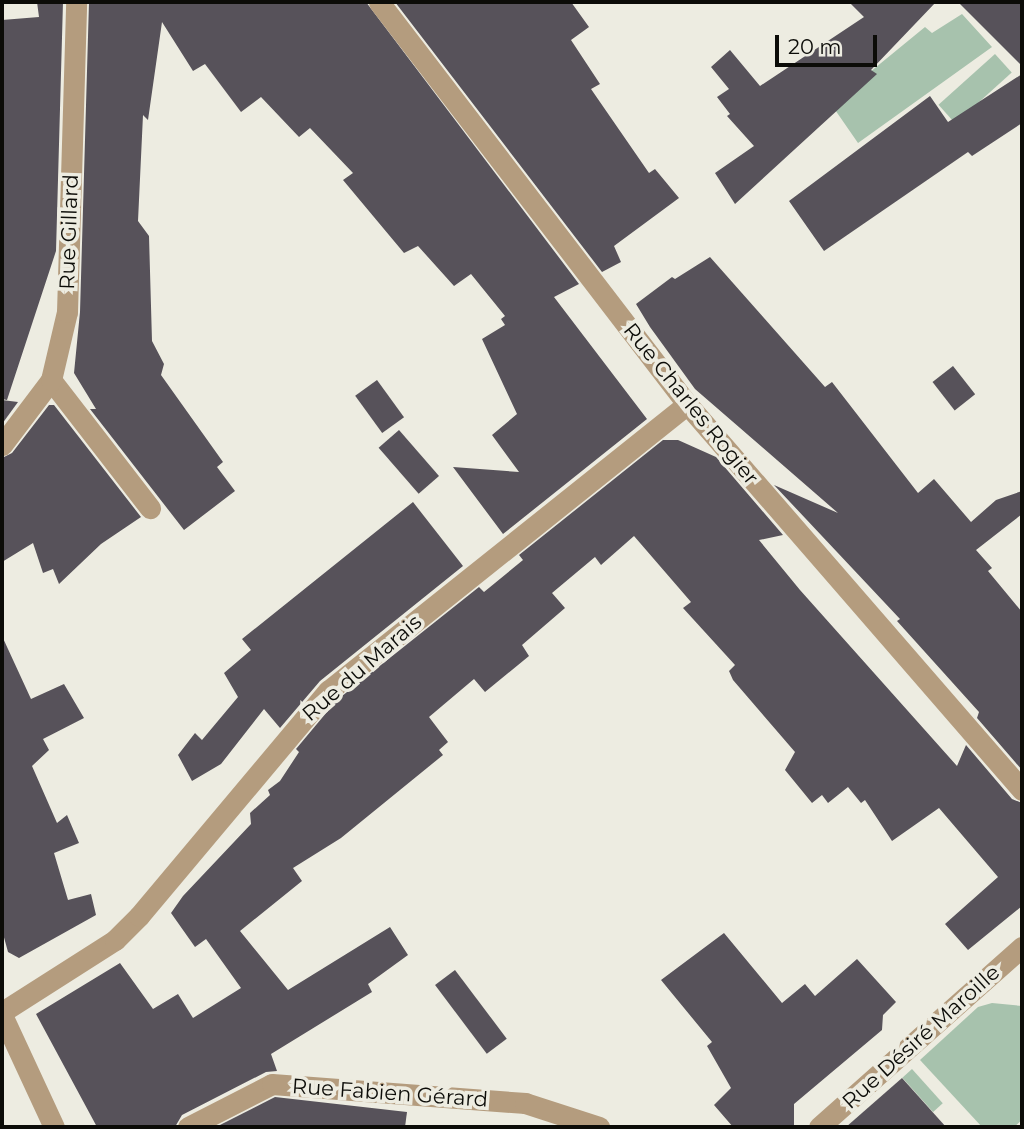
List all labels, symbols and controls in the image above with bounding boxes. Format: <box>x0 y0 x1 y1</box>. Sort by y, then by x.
scale bar <box>779 21 880 65</box>
text: 20 m <box>788 34 842 59</box>
street label: Rue Gillard <box>54 174 84 290</box>
street label: Rue Charles Rogier <box>618 318 764 490</box>
street label: Rue du Marais <box>297 609 427 727</box>
street label: Rue Désiré Maroille <box>837 960 1005 1114</box>
street label: Rue Fabien Gérard <box>291 1074 489 1112</box>

